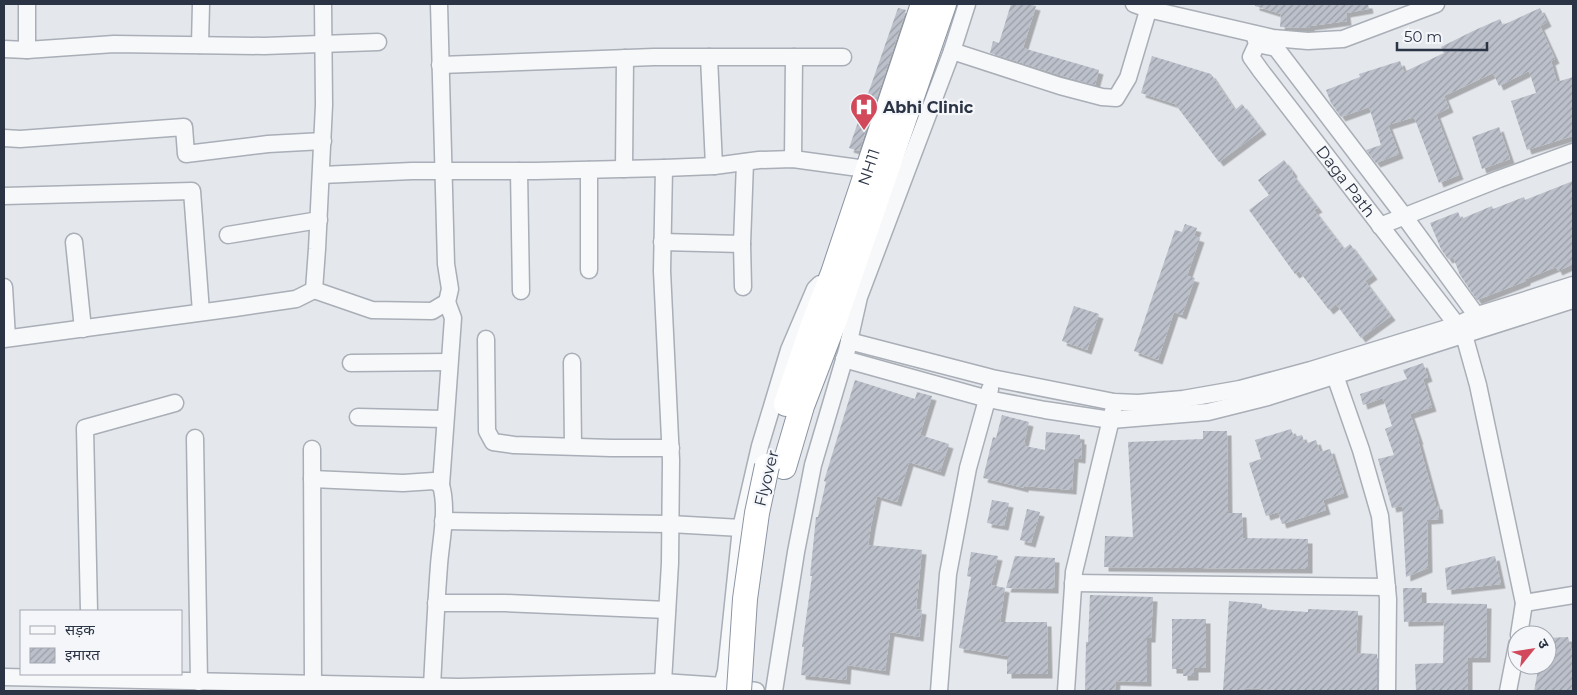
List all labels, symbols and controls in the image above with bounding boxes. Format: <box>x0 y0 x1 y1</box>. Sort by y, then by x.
scale bar <box>1397 20 1487 52</box>
text: 50 m <box>1404 27 1442 46</box>
hospital icon: Abhi Clinic <box>849 92 879 131</box>
place label: Abhi Clinic <box>882 98 974 117</box>
street label: Daga Path <box>1312 142 1379 221</box>
street label: NH11 <box>854 146 884 188</box>
street label: Flyover <box>750 448 783 508</box>
legend <box>20 610 182 675</box>
text: सड़क <box>65 620 95 639</box>
north arrow <box>1507 625 1557 675</box>
text: उ <box>1533 635 1554 652</box>
text: इमारत <box>65 645 100 664</box>

